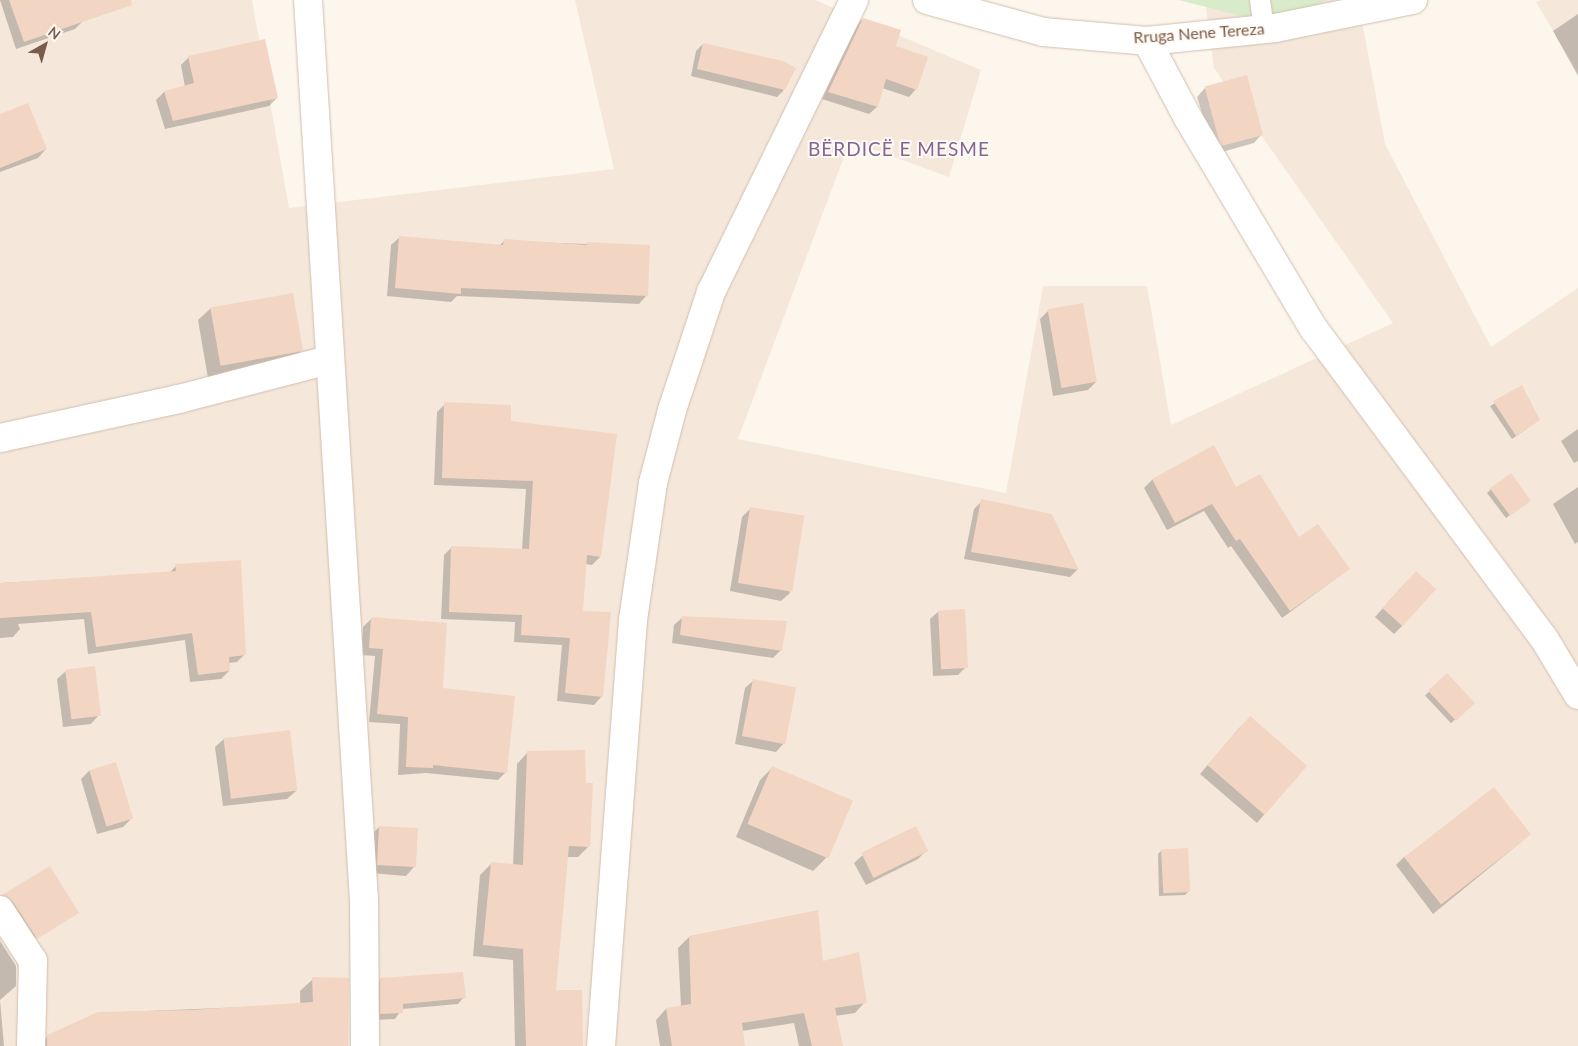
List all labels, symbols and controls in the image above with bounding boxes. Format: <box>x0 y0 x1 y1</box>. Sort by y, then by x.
street label: Rruga Nene Tereza <box>1132 19 1266 47</box>
north arrow <box>20 20 70 70</box>
text: N <box>45 23 64 43</box>
district label: BËRDICË E MESME <box>806 138 992 160</box>

